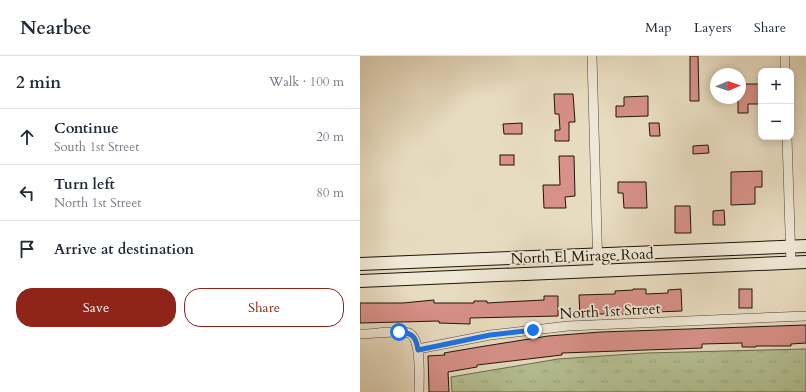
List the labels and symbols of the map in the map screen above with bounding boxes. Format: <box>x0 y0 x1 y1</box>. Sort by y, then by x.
north arrow <box>710 68 746 104</box>
street label: North El Mirage Road <box>510 244 654 268</box>
street label: North 1st Street <box>559 298 661 324</box>
route end <box>524 321 542 339</box>
route start <box>390 323 408 341</box>

